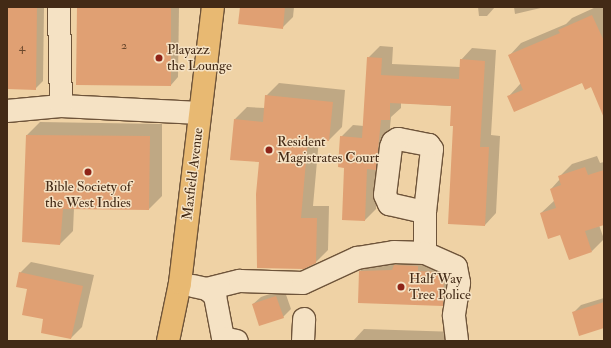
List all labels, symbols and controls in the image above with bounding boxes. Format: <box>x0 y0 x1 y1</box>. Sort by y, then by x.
house number: 2 <box>121 39 127 53</box>
house number: 4 <box>19 41 25 55</box>
place label: Playazz the Lounge <box>167 42 232 74</box>
marker: Playazz the Lounge <box>154 53 164 63</box>
street label: Maxfield Avenue <box>179 127 207 221</box>
place label: Resident Magistrates Court <box>277 134 379 166</box>
marker: Resident Magistrates Court <box>264 145 274 155</box>
marker: Bible Society of the West Indies <box>83 167 93 177</box>
place label: Bible Society of the West Indies <box>45 179 131 212</box>
place label: Half Way Tree Police <box>409 271 471 304</box>
marker: Half Way Tree Police <box>396 282 406 292</box>

